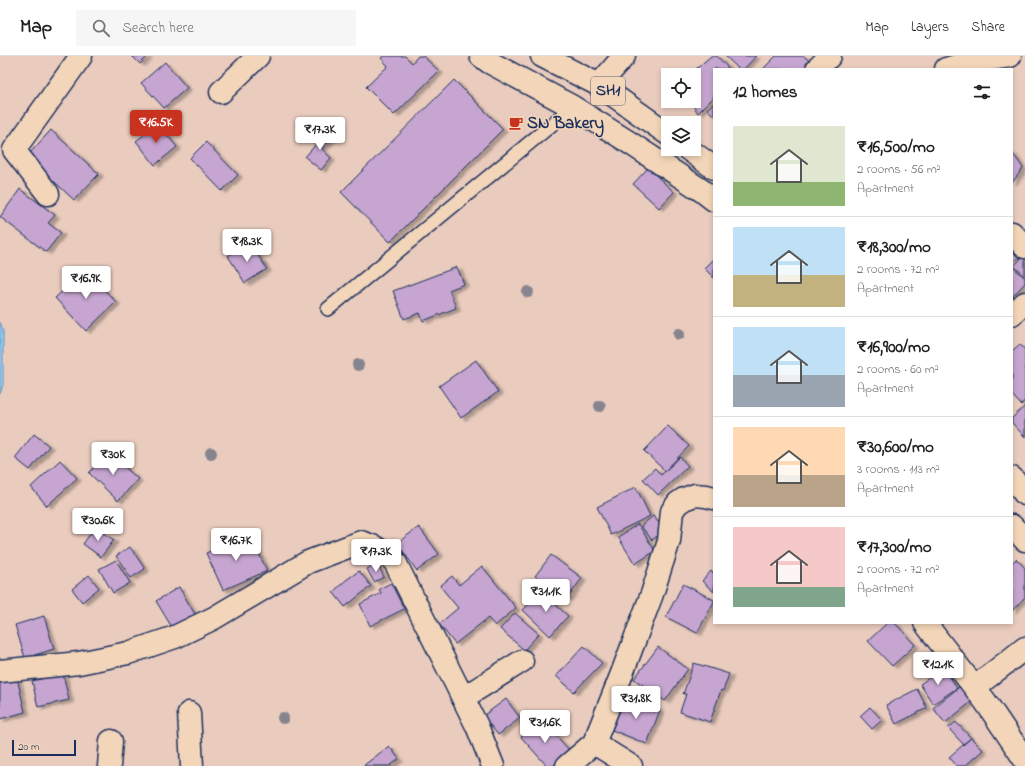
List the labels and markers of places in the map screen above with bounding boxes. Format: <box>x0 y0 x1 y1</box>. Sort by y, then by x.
pin: ₹16.5K <box>123 110 189 144</box>
place label: SN Bakery <box>527 111 605 138</box>
cafe icon: SN Bakery <box>508 115 524 131</box>
pin: ₹17.3K <box>287 117 353 151</box>
pin: ₹18.3K <box>214 229 280 263</box>
pin: ₹16.9K <box>53 266 119 300</box>
pin: ₹30K <box>89 442 137 476</box>
pin: ₹30.6K <box>65 508 131 542</box>
pin: ₹16.7K <box>203 528 269 562</box>
pin: ₹17.3K <box>343 539 409 573</box>
pin: ₹31.1K <box>513 579 579 613</box>
pin: ₹12.1K <box>905 652 971 686</box>
pin: ₹31.8K <box>603 686 669 720</box>
pin: ₹31.6K <box>512 710 578 744</box>

